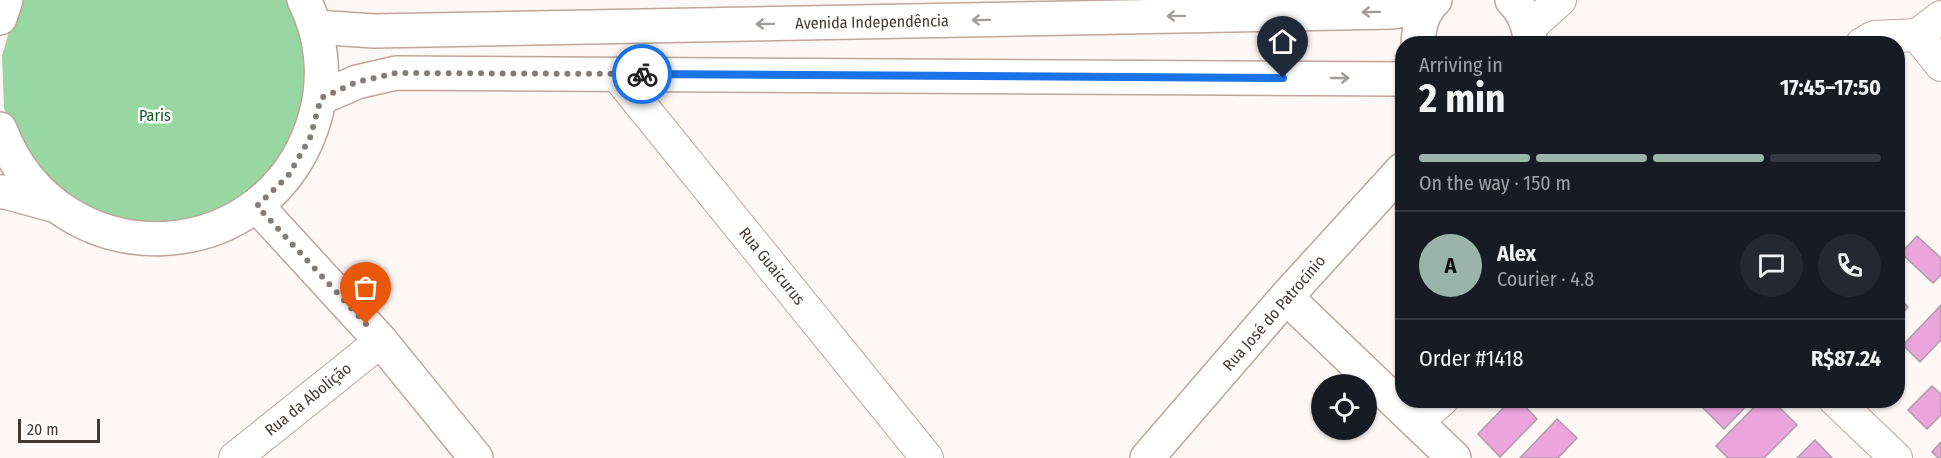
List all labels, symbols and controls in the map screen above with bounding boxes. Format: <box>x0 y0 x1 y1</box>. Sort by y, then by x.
one-way arrow <box>1361 6 1381 18</box>
one-way arrow <box>1167 10 1187 22</box>
street label: Avenida Independência <box>795 11 949 33</box>
one-way arrow <box>972 14 992 26</box>
pin <box>1257 16 1308 78</box>
one-way arrow <box>756 18 776 29</box>
icon: home <box>1266 25 1299 58</box>
courier <box>612 44 672 104</box>
text: Arriving in <box>1419 53 1503 77</box>
icon: bike <box>626 58 659 91</box>
one-way arrow <box>1330 72 1350 84</box>
text: 17:45–17:50 <box>1780 74 1881 101</box>
text: 2 min <box>1419 76 1505 122</box>
park label: Paris <box>139 106 171 125</box>
text: On the way · 150 m <box>1419 171 1571 195</box>
street label: Rua Guaicurus <box>735 224 809 309</box>
button: chat <box>1740 234 1803 297</box>
button: phone <box>1818 234 1881 297</box>
text: Alex <box>1497 240 1536 267</box>
street label: Rua José do Patrocínio <box>1219 251 1329 375</box>
text: A <box>1445 252 1456 279</box>
pin <box>340 262 391 324</box>
text: Courier · 4.8 <box>1497 267 1594 291</box>
icon: bag <box>349 271 382 304</box>
text: Order #1418 <box>1419 345 1523 372</box>
text: R$87.24 <box>1811 345 1881 372</box>
street label: Rua da Abolição <box>261 358 355 440</box>
map controls <box>1311 374 1377 440</box>
button: locate <box>1311 374 1377 440</box>
scale bar <box>18 416 100 444</box>
text: 20 m <box>27 420 58 439</box>

